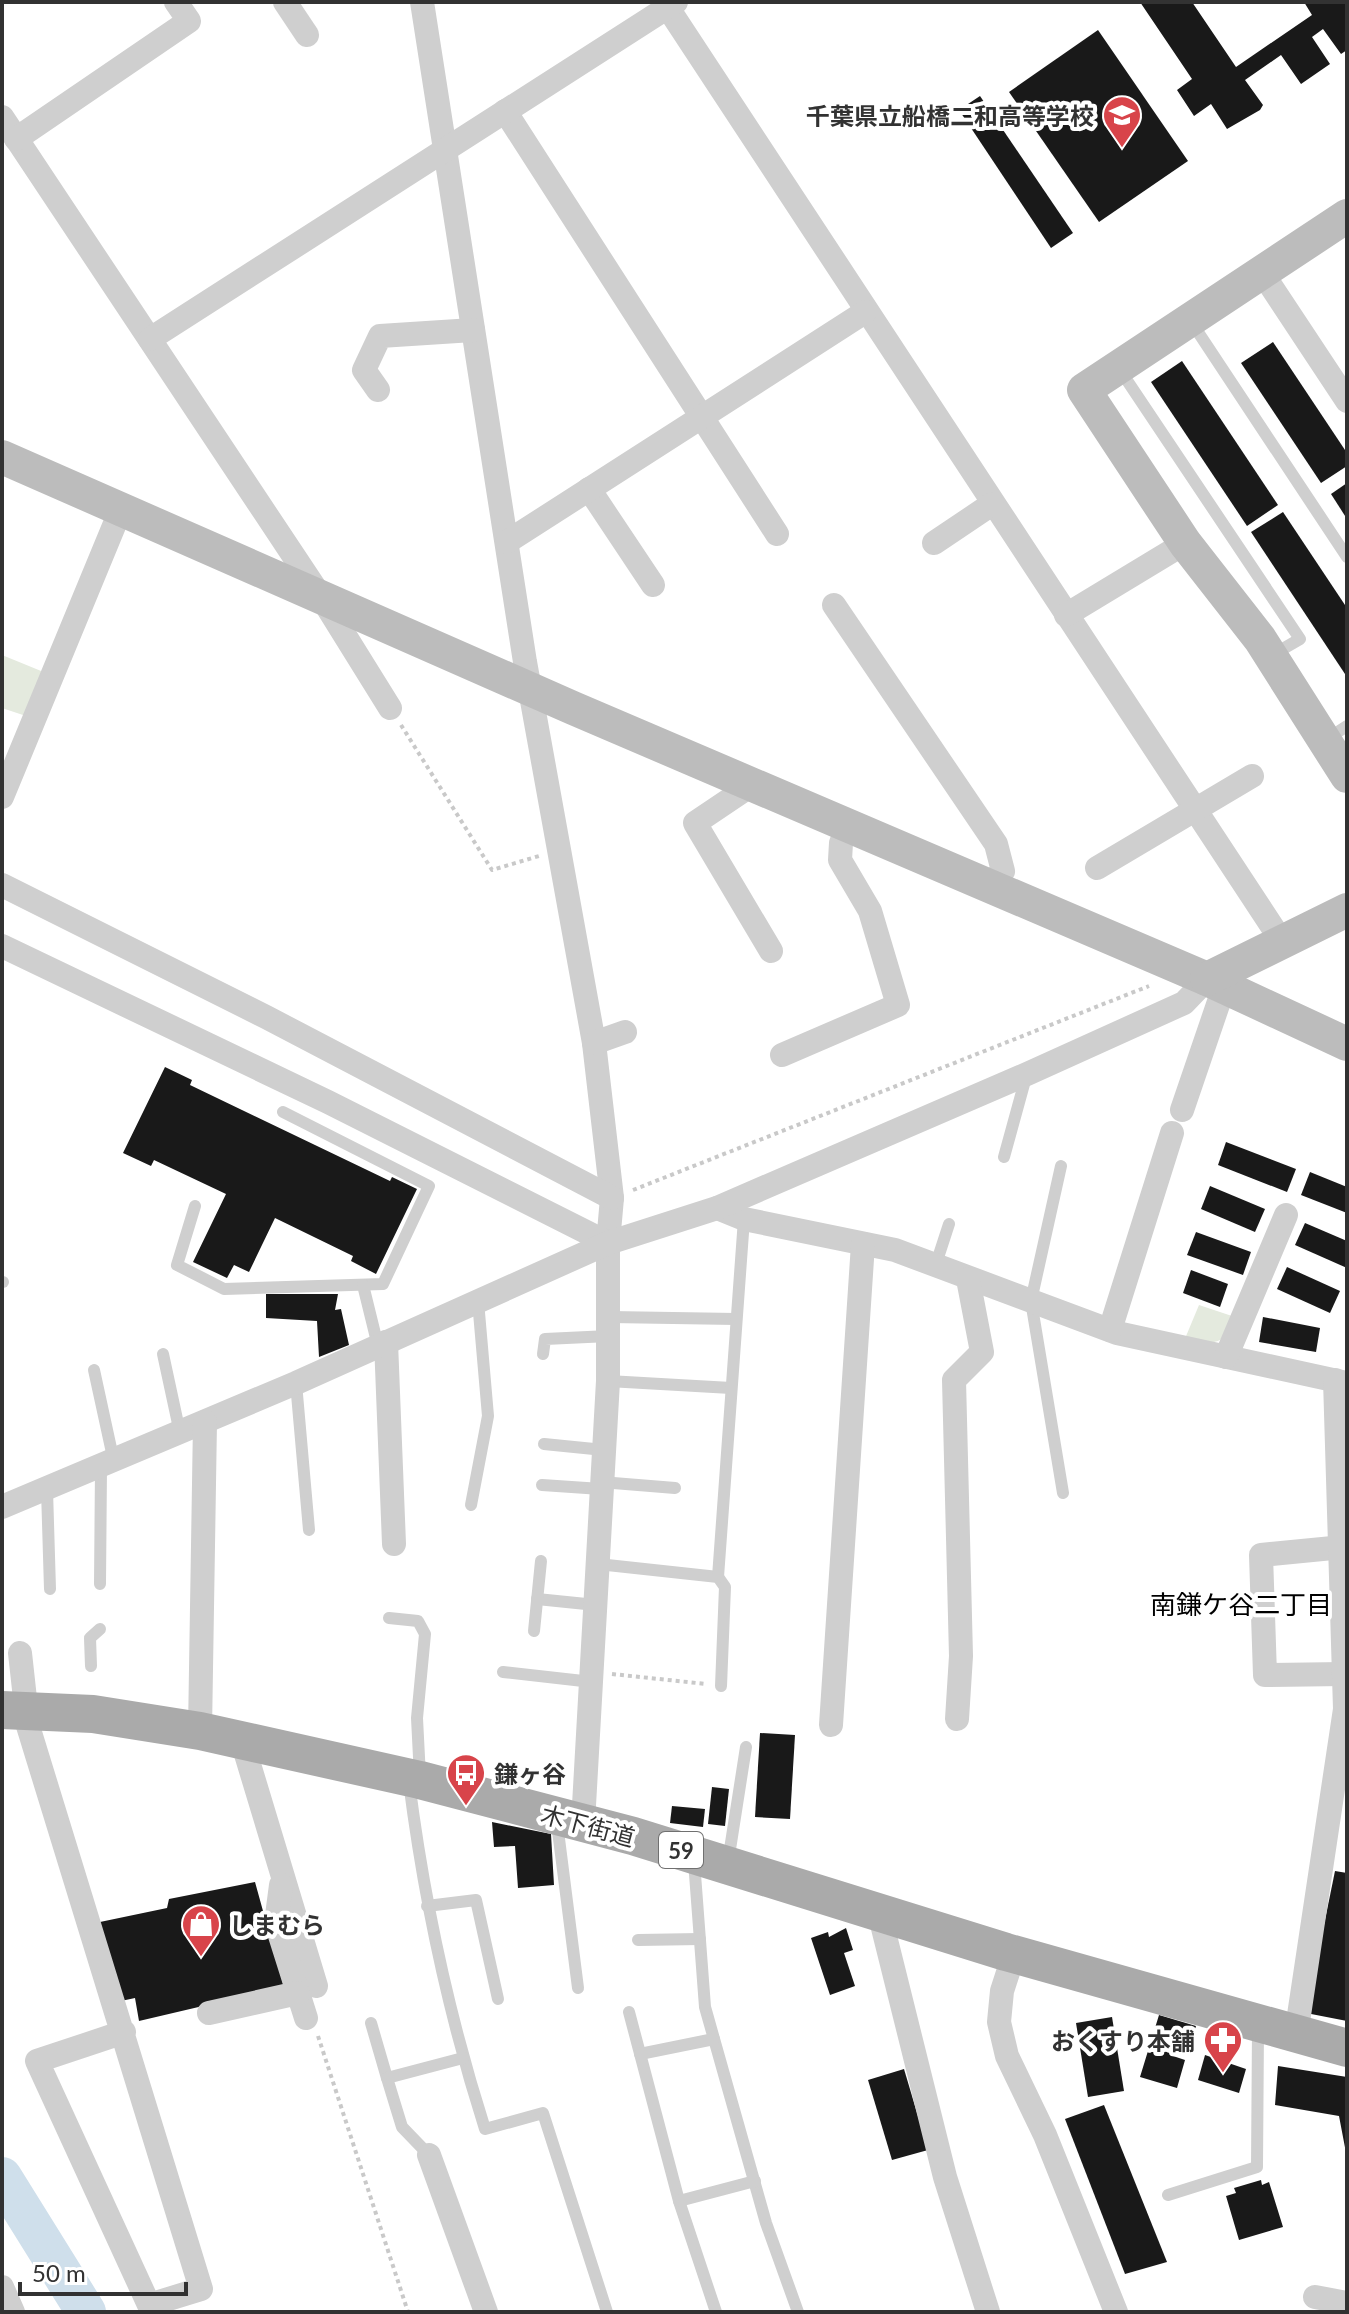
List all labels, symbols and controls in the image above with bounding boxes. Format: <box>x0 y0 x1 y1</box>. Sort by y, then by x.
school or university icon: 千葉県立船橋二和高等学校 <box>1101 94 1143 149</box>
place label: 千葉県立船橋二和高等学校 <box>806 101 1094 130</box>
district label: 南鎌ケ谷二丁目 <box>1150 1588 1332 1620</box>
bus stop icon: 鎌ヶ谷 <box>445 1752 487 1807</box>
place label: 鎌ヶ谷 <box>494 1759 566 1788</box>
street label: 木下街道 <box>538 1799 638 1851</box>
road number: 59 <box>659 1832 703 1868</box>
shop icon: しまむら <box>180 1903 222 1958</box>
place label: しまむら <box>229 1910 325 1939</box>
pharmacy icon: おくすり本舗 <box>1202 2019 1244 2074</box>
place label: おくすり本舗 <box>1051 2026 1195 2055</box>
scale bar <box>20 2246 186 2296</box>
text: 50 m <box>32 2258 86 2287</box>

